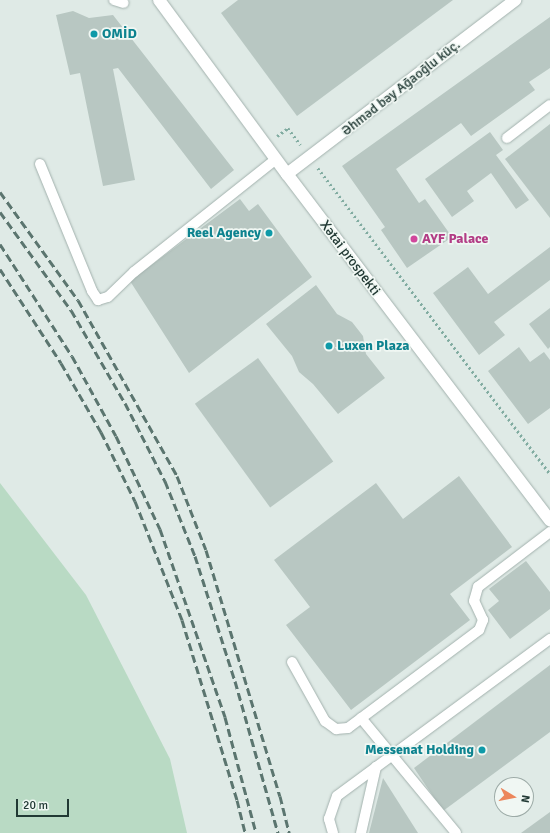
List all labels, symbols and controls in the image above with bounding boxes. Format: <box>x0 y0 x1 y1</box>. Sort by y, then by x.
place label: OMİD <box>102 26 137 42</box>
marker: OMİD <box>89 29 99 39</box>
street label: Əhməd bəy Ağaoğlu küç. <box>338 36 464 140</box>
street label: Xətai prospekti <box>316 217 384 299</box>
place label: Reel Agency <box>187 225 261 241</box>
marker: Reel Agency <box>264 228 274 238</box>
place label: AYF Palace <box>422 231 489 247</box>
marker: AYF Palace <box>409 234 419 244</box>
place label: Luxen Plaza <box>337 338 409 354</box>
marker: Luxen Plaza <box>324 341 334 351</box>
place label: Messenat Holding <box>365 742 474 758</box>
marker: Messenat Holding <box>477 745 487 755</box>
north arrow <box>494 777 534 817</box>
scale bar <box>18 791 71 817</box>
text: N <box>518 794 532 804</box>
text: 20 m <box>23 798 48 813</box>

